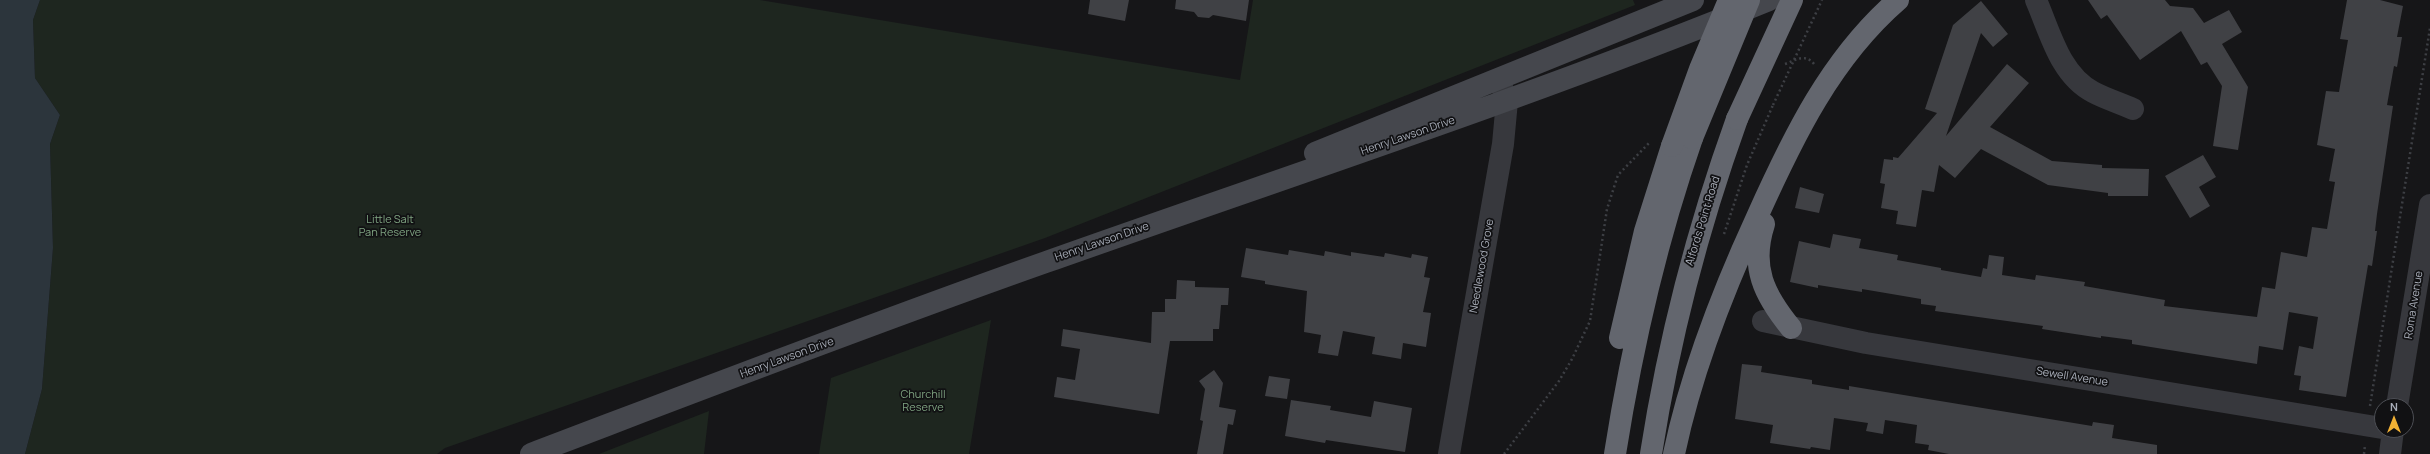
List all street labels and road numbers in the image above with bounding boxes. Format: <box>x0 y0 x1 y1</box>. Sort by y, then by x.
street label: Henry Lawson Drive <box>1359 114 1457 158</box>
street label: Alfords Point Road <box>1683 175 1723 267</box>
street label: Needlewood Grove <box>1467 218 1497 314</box>
street label: Henry Lawson Drive <box>1053 220 1151 264</box>
street label: Roma Avenue <box>2402 270 2426 340</box>
street label: Henry Lawson Drive <box>738 335 836 381</box>
street label: Sewell Avenue <box>2035 365 2109 389</box>

